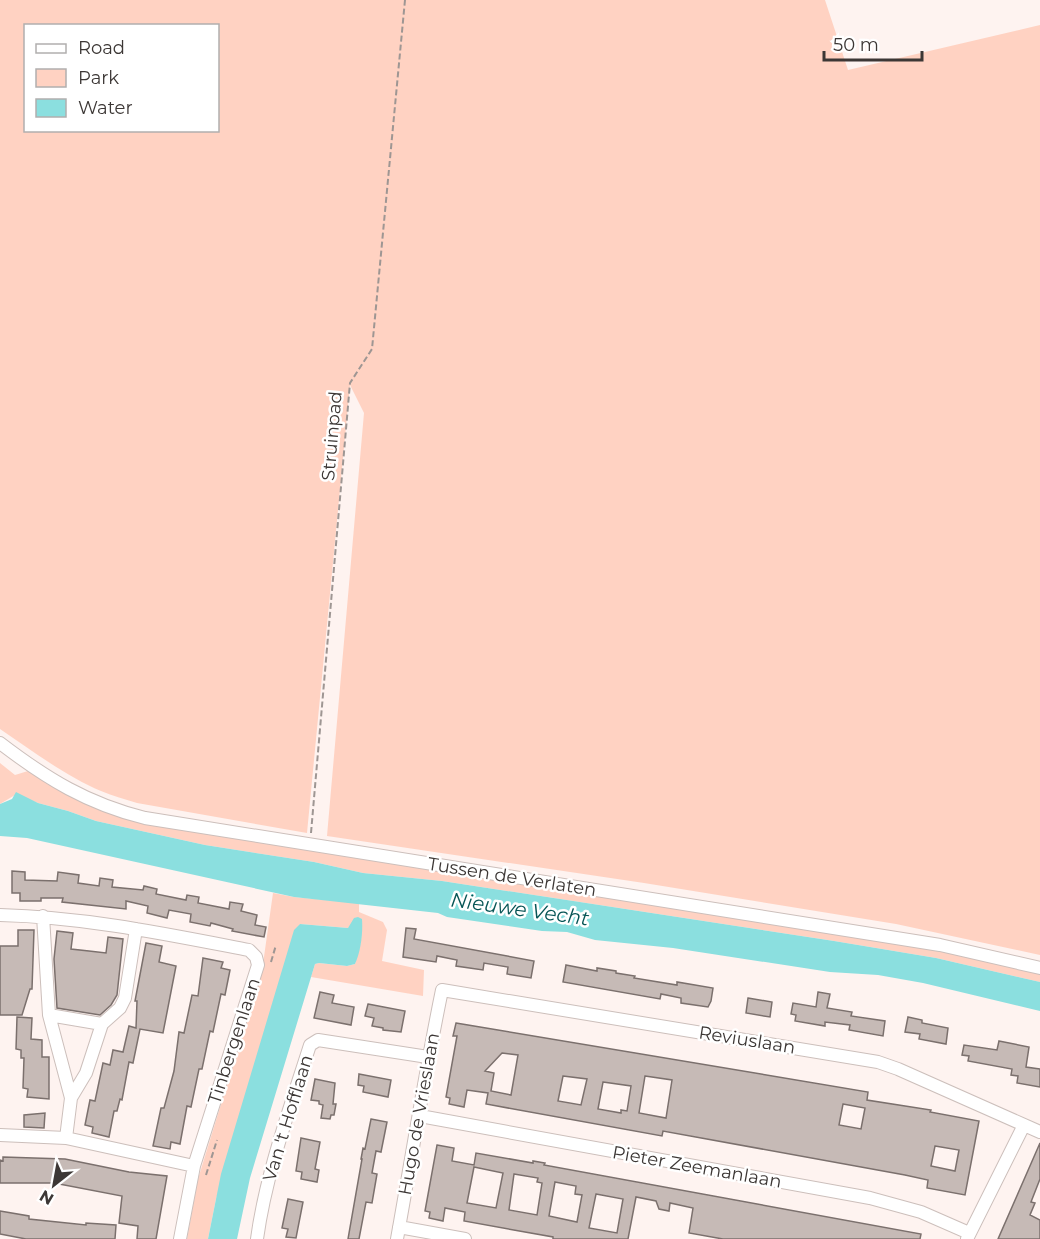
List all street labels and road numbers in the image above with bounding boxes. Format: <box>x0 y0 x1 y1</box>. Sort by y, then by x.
street label: Struinpad <box>317 390 347 482</box>
street label: Tussen de Verlaten <box>426 853 598 901</box>
street label: Tinbergenlaan <box>203 975 265 1107</box>
street label: Reviuslaan <box>697 1022 797 1058</box>
street label: Hugo de Vrieslaan <box>394 1031 444 1197</box>
street label: Van 't Hofflaan <box>258 1052 318 1184</box>
street label: Pieter Zeemanlaan <box>611 1141 783 1193</box>

